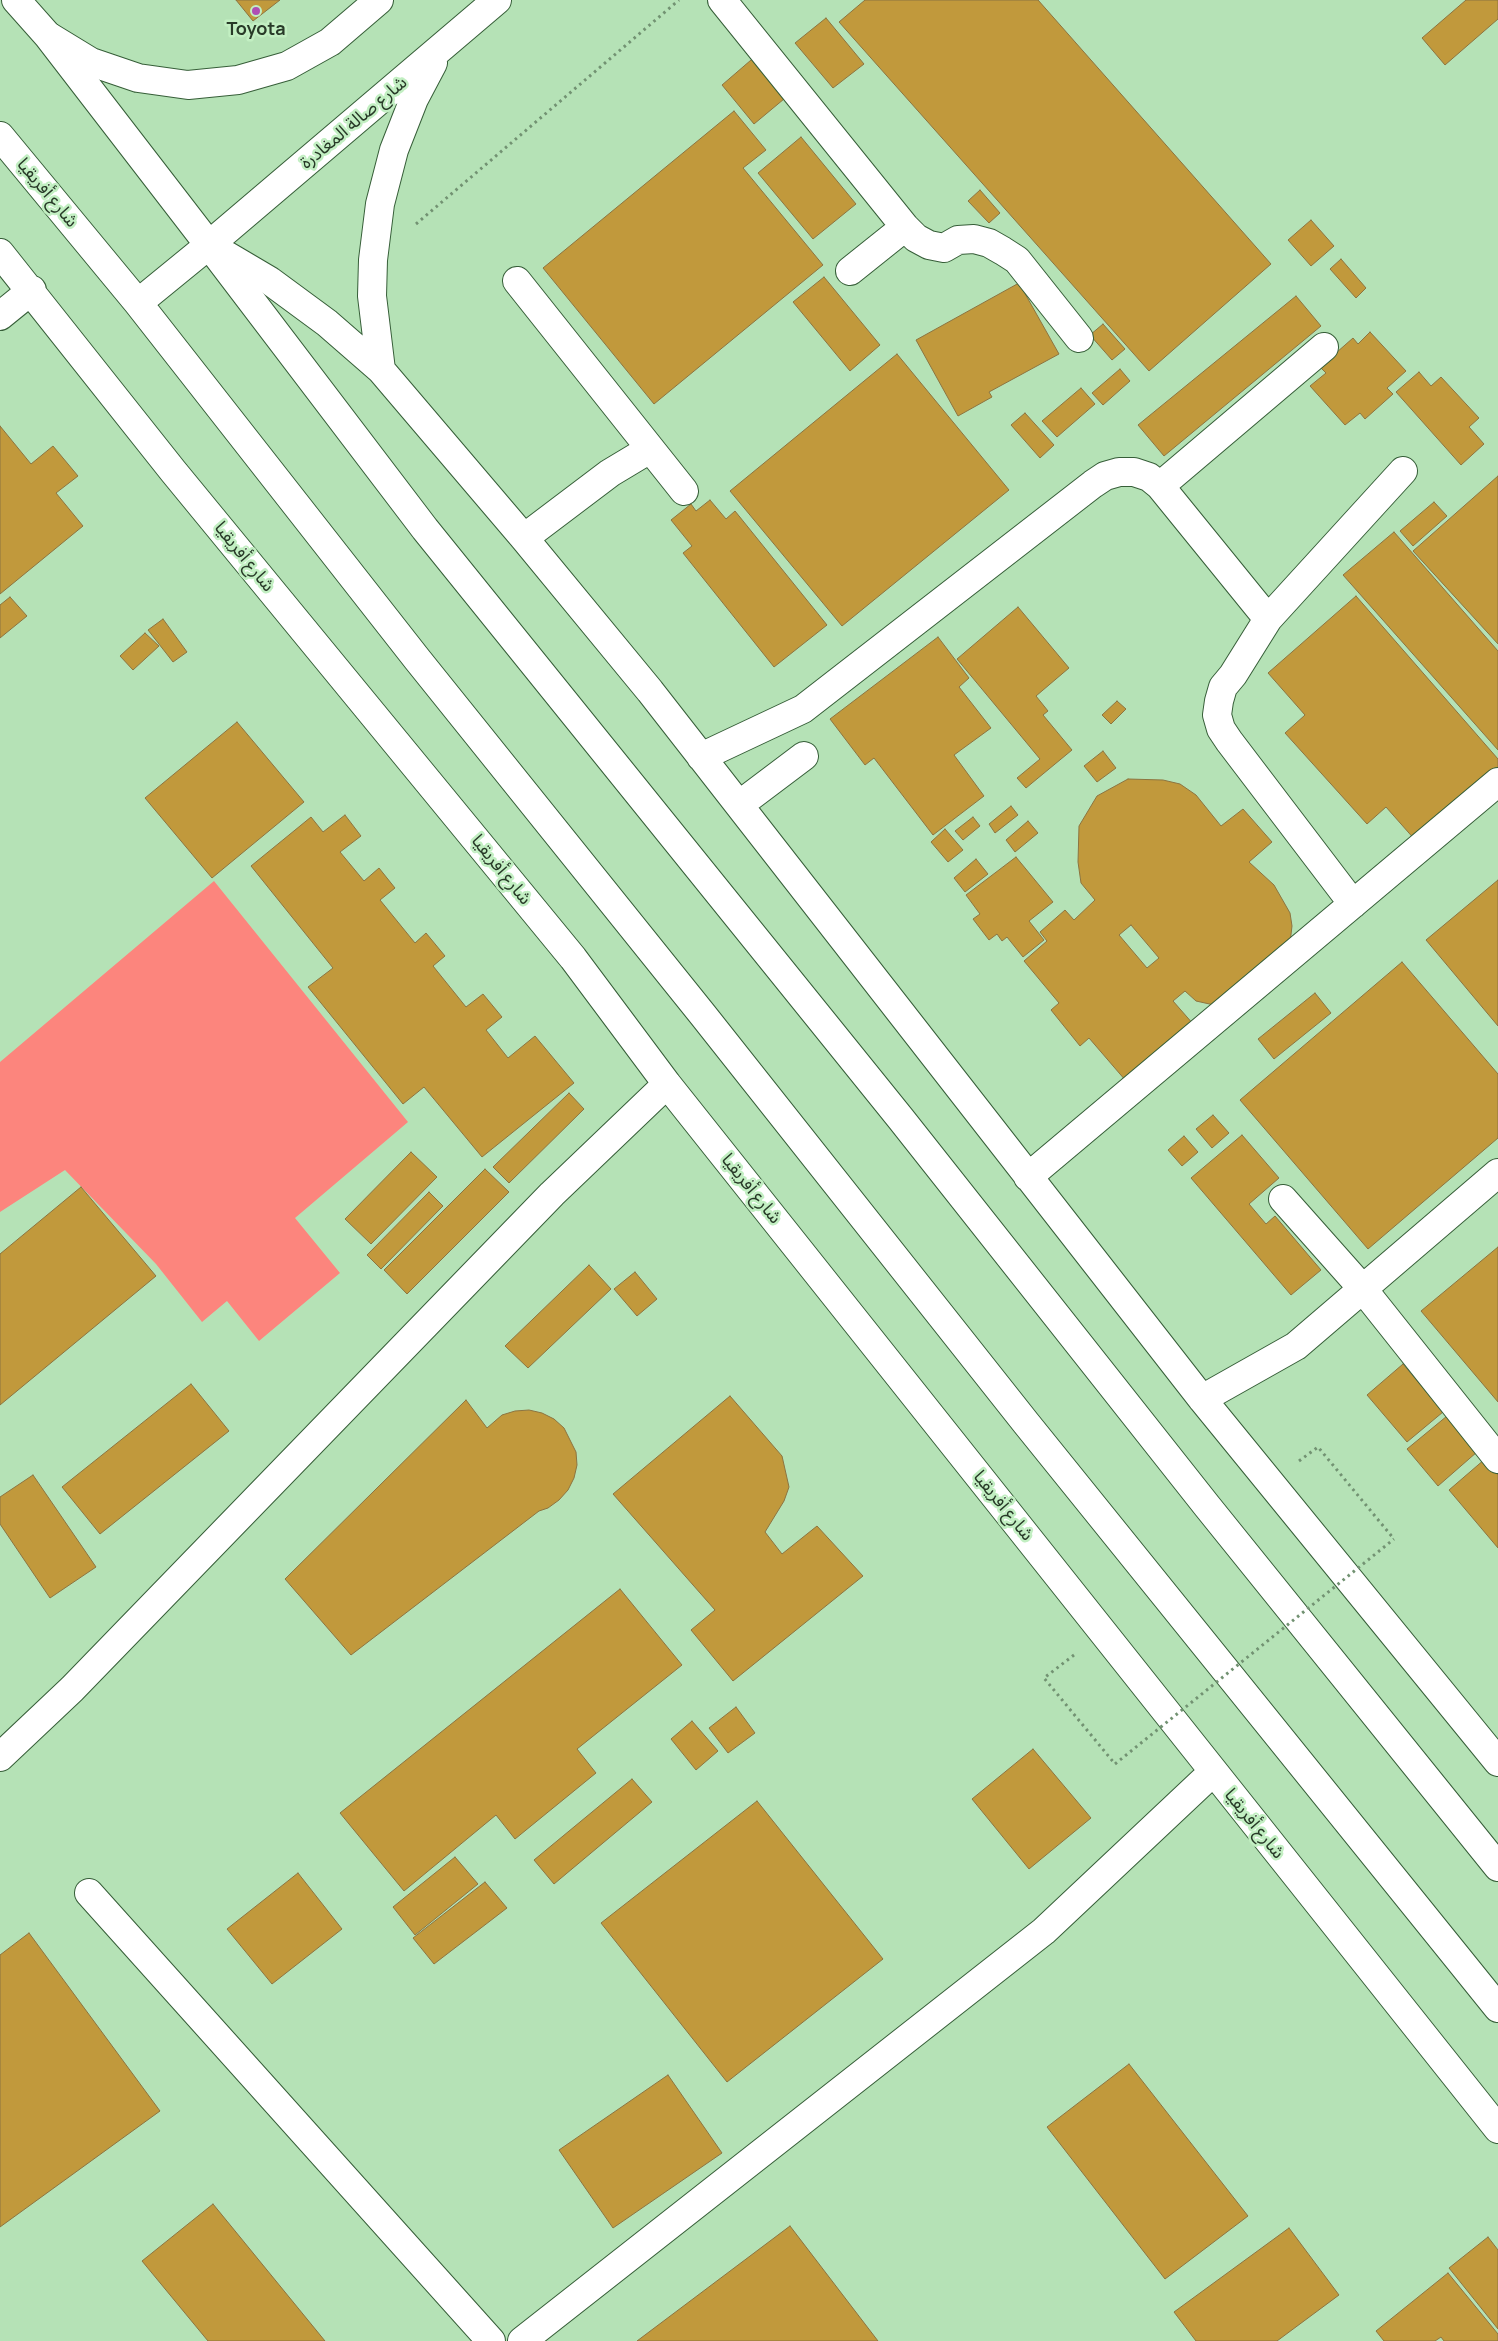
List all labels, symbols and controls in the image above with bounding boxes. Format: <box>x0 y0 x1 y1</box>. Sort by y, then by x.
marker: Toyota <box>250 5 262 17</box>
place label: Toyota <box>226 19 286 41</box>
street label: شارع صالة المغادرة <box>296 72 412 174</box>
street label: شارع أفريقيا <box>12 154 82 232</box>
street label: شارع أفريقيا <box>209 518 279 596</box>
street label: شارع أفريقيا <box>466 831 536 909</box>
street label: شارع أفريقيا <box>716 1150 786 1228</box>
street label: شارع أفريقيا <box>968 1467 1038 1545</box>
street label: شارع أفريقيا <box>1219 1785 1289 1863</box>

